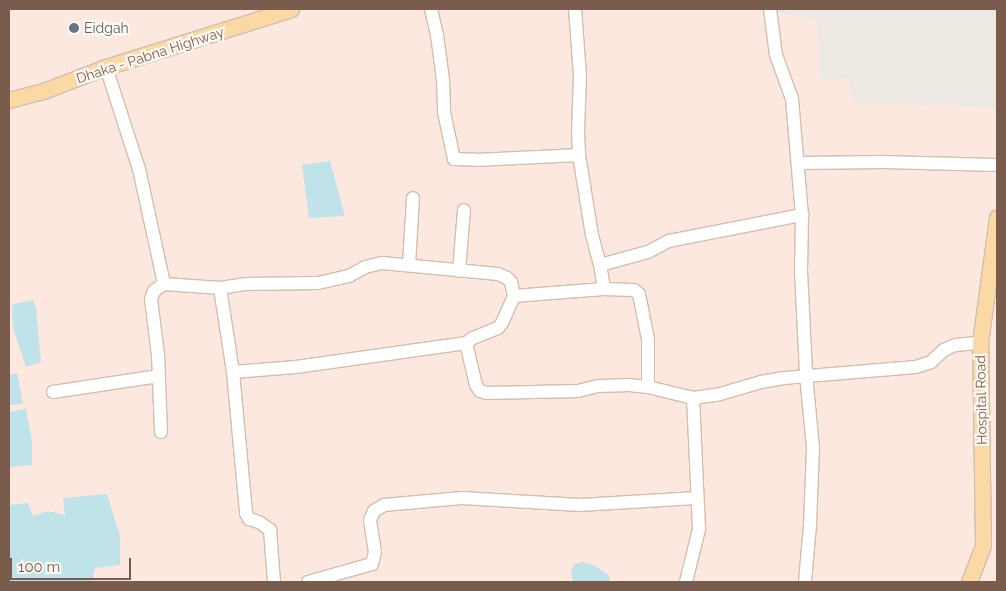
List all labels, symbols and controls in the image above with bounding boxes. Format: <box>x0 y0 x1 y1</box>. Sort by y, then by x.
place label: Eidgah <box>84 20 129 36</box>
marker: Eidgah <box>68 22 80 34</box>
street label: Dhaka - Pabna Highway <box>74 23 226 87</box>
street label: Hospital Road <box>972 355 990 445</box>
scale bar <box>12 548 134 580</box>
text: 100 m <box>18 558 60 576</box>

